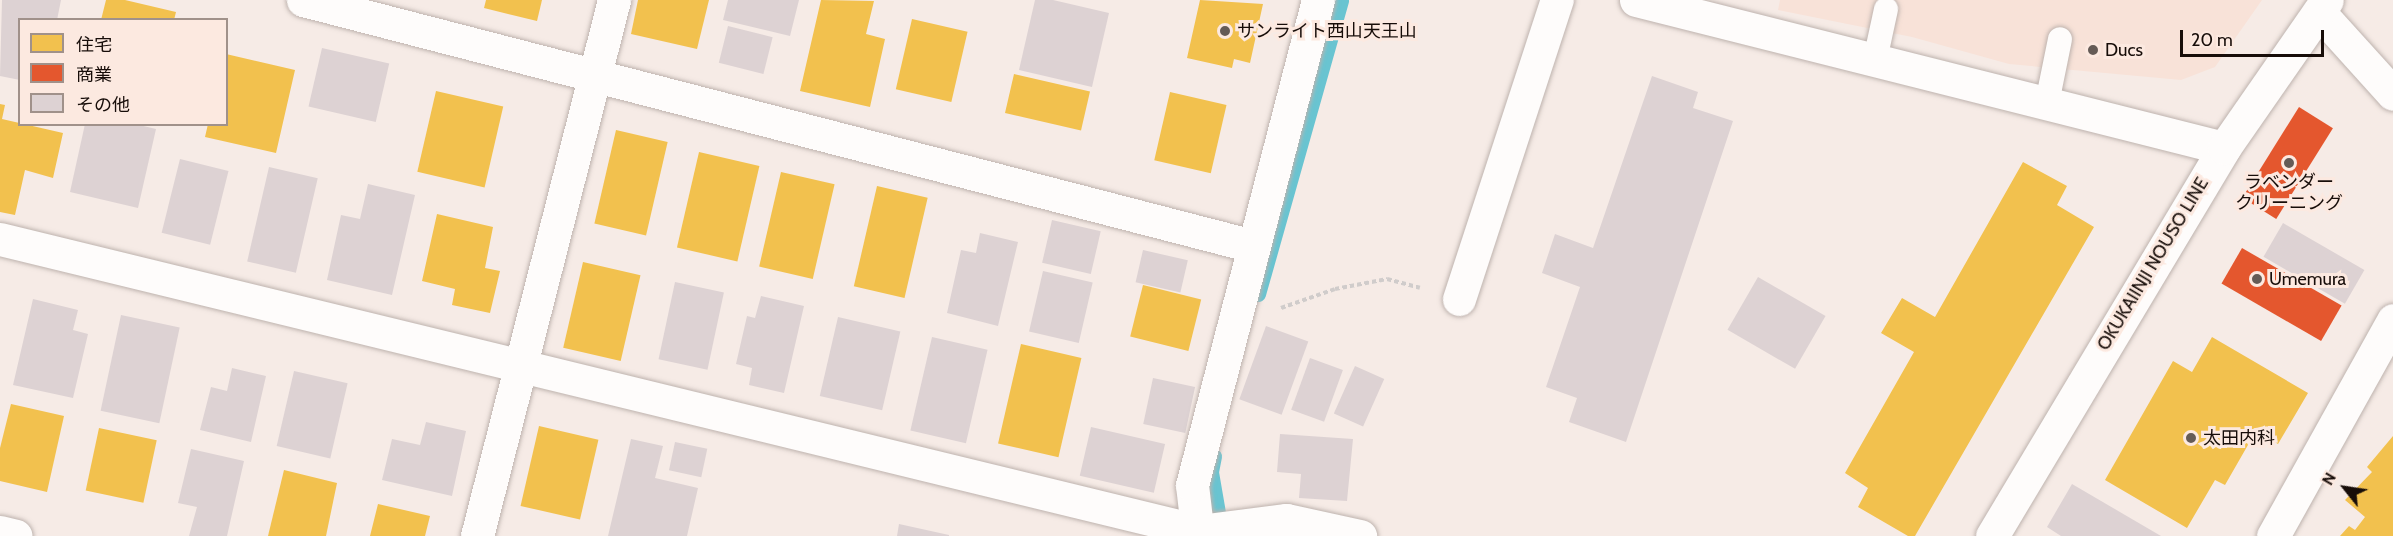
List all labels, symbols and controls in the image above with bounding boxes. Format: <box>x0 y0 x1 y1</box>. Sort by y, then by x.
legend <box>18 18 228 126</box>
scale bar <box>2183 18 2327 56</box>
place label: サンライト西山天王山 <box>1237 20 1417 42</box>
marker: サンライト西山天王山 <box>1218 24 1232 38</box>
text: 20 m <box>2191 29 2233 51</box>
text: 住宅 <box>76 34 112 56</box>
place label: Ducs <box>2105 39 2143 61</box>
marker: Ducs <box>2086 43 2100 57</box>
text: 商業 <box>76 64 112 86</box>
text: その他 <box>76 94 130 116</box>
marker: ラベンダー クリーニング <box>2282 156 2296 170</box>
place label: ラベンダー クリーニング <box>2235 172 2343 214</box>
street label: OKUKAIINJI NOUSO LINE <box>2093 174 2213 354</box>
place label: Umemura <box>2269 268 2346 290</box>
marker: Umemura <box>2250 272 2264 286</box>
place label: 太田内科 <box>2203 427 2275 449</box>
marker: 太田内科 <box>2184 431 2198 445</box>
north arrow <box>2315 458 2375 518</box>
text: N <box>2318 469 2340 488</box>

